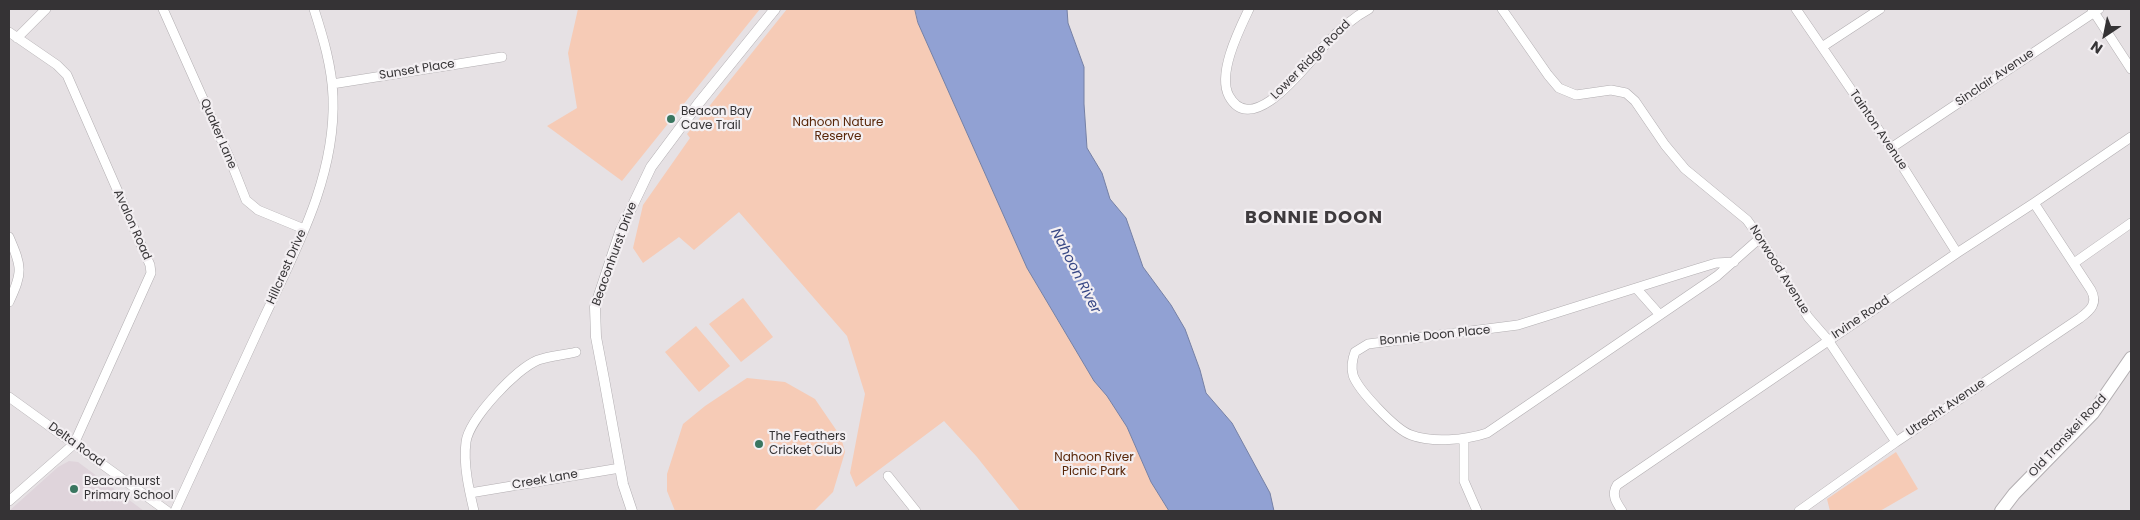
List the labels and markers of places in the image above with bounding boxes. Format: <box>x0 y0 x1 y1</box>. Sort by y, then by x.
place label: Beacon Bay Cave Trail <box>681 105 752 133</box>
marker: Beacon Bay Cave Trail <box>665 113 677 125</box>
place label: The Feathers Cricket Club <box>769 430 846 458</box>
marker: The Feathers Cricket Club <box>753 438 765 450</box>
place label: Beaconhurst Primary School <box>84 475 174 503</box>
marker: Beaconhurst Primary School <box>68 483 80 495</box>

